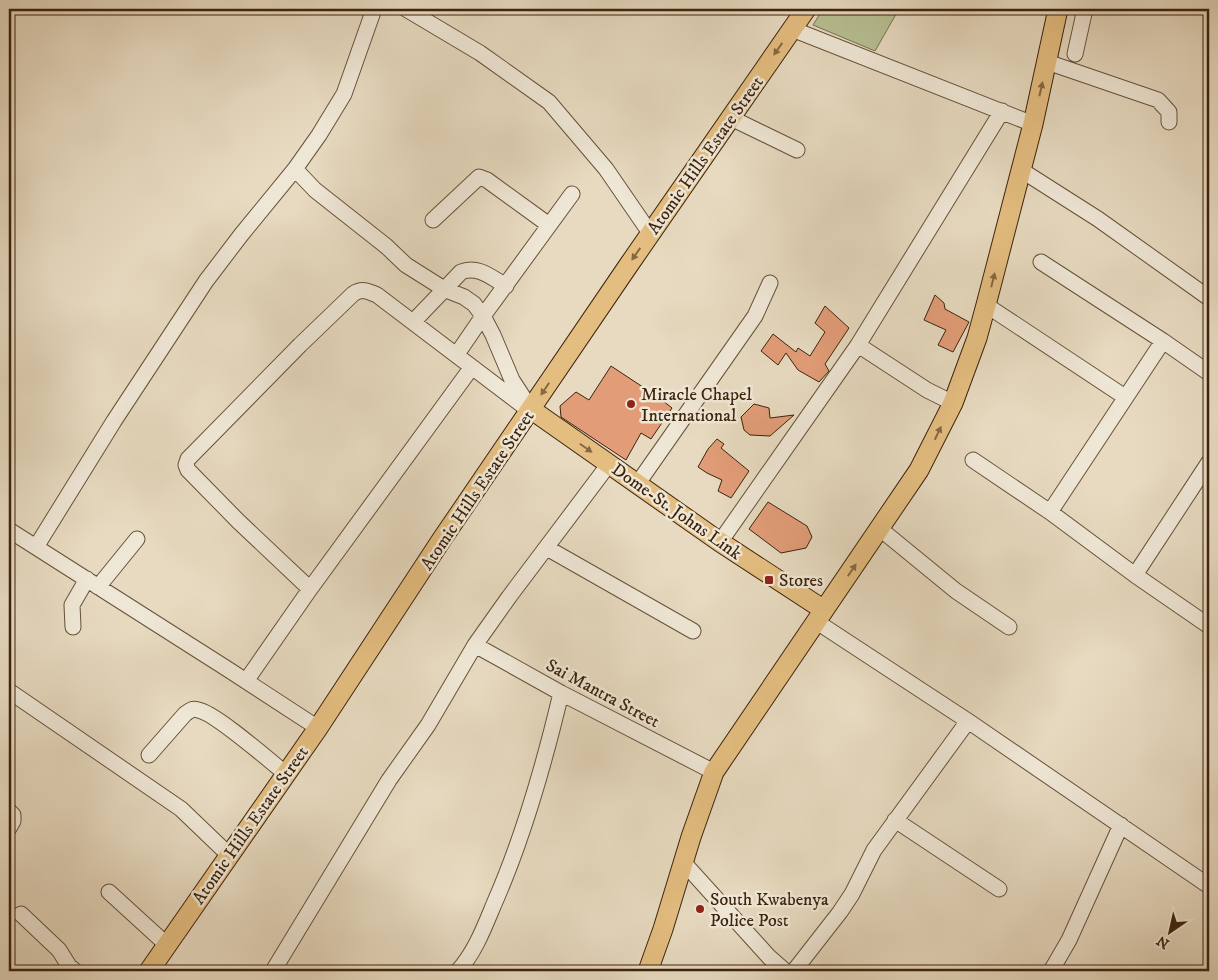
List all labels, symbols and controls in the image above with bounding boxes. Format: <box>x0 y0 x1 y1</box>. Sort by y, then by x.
one-way arrow <box>773 42 783 56</box>
street label: Atomic Hills Estate Street <box>643 72 769 239</box>
one-way arrow <box>1037 81 1045 96</box>
one-way arrow <box>631 247 641 261</box>
one-way arrow <box>989 273 997 288</box>
one-way arrow <box>540 382 550 396</box>
place label: Miracle Chapel International <box>641 384 752 427</box>
marker: Miracle Chapel International <box>625 398 637 410</box>
street label: Atomic Hills Estate Street <box>416 406 540 575</box>
one-way arrow <box>935 426 943 440</box>
one-way arrow <box>579 443 592 453</box>
street label: Dome-St. Johns Link <box>607 459 746 565</box>
one-way arrow <box>847 564 857 577</box>
place label: Stores <box>779 570 823 592</box>
marker: Stores <box>763 574 775 586</box>
street label: Sai Mantra Street <box>542 655 663 733</box>
street label: Atomic Hills Estate Street <box>188 742 314 909</box>
place label: South Kwabenya Police Post <box>710 889 829 932</box>
marker: South Kwabenya Police Post <box>694 903 706 915</box>
north arrow <box>1146 908 1196 958</box>
text: N <box>1153 931 1173 953</box>

